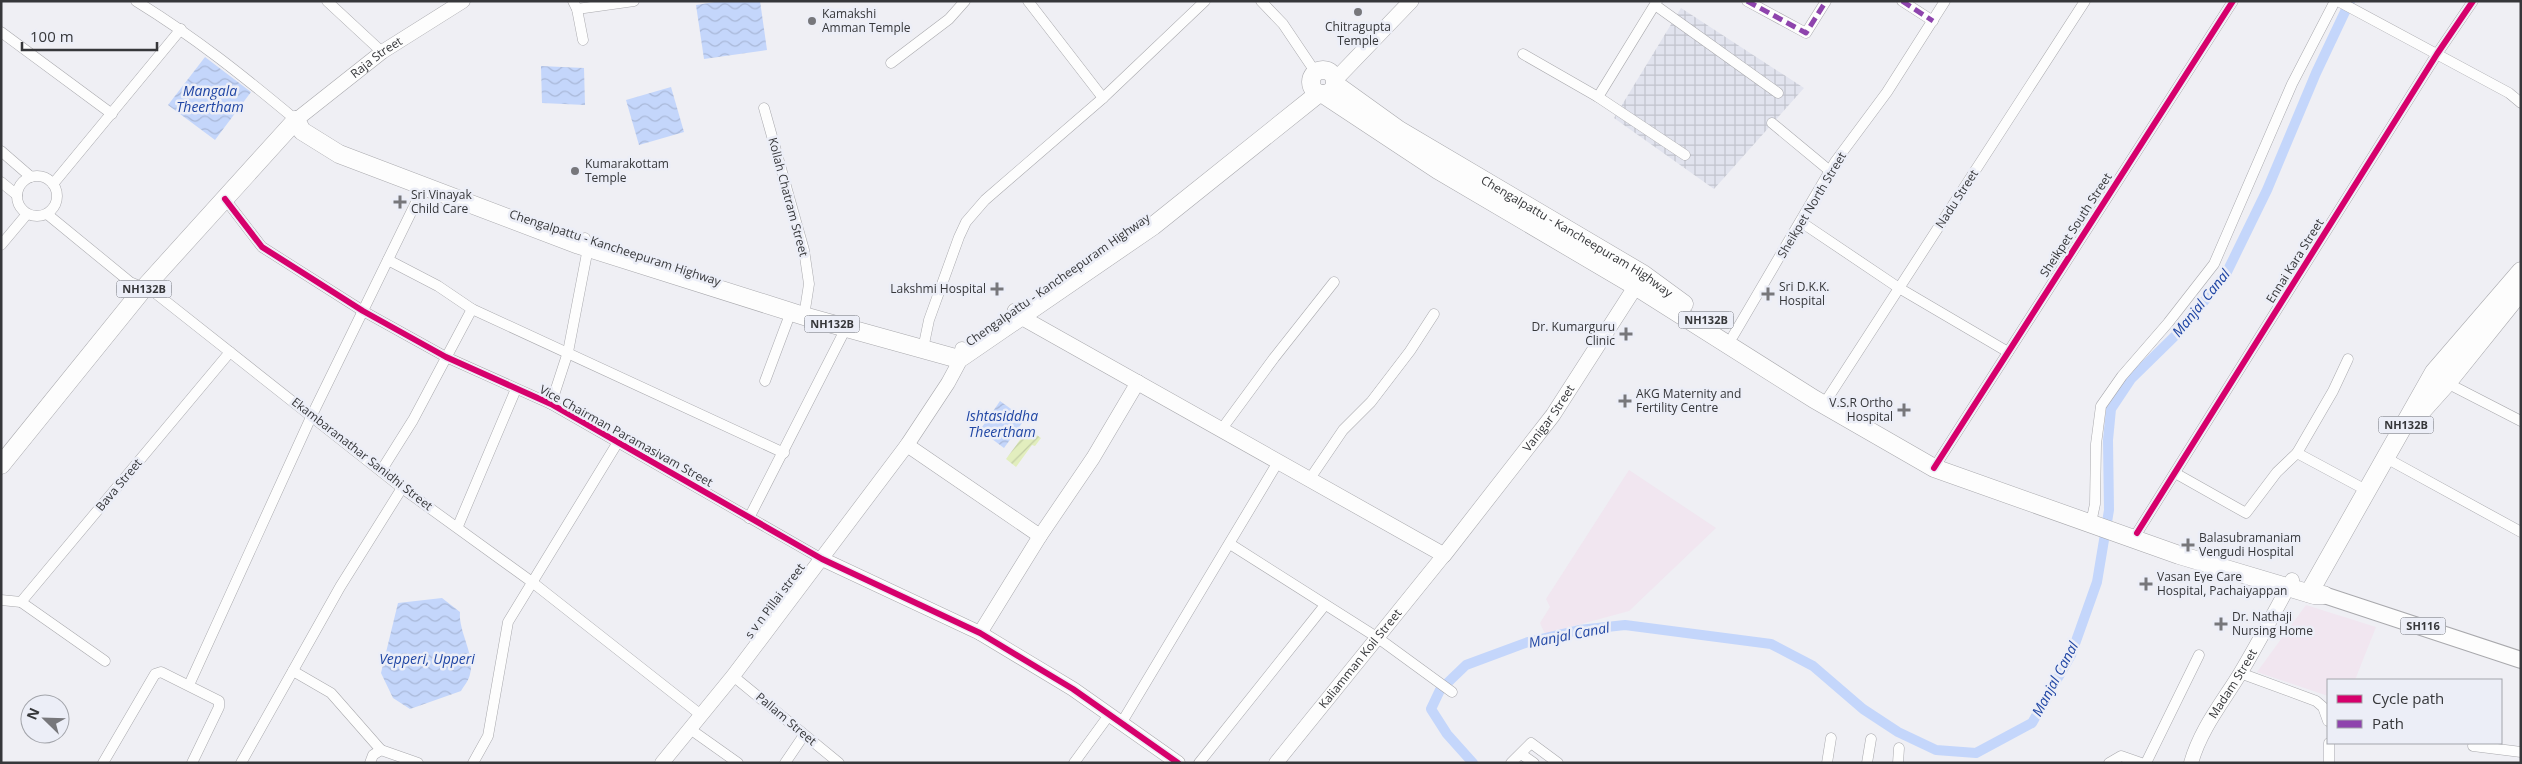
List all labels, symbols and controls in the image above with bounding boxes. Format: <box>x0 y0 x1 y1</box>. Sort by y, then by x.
place label: Kamakshi Amman Temple <box>822 5 911 36</box>
marker: Chitragupta Temple <box>1352 6 1364 18</box>
marker: Kamakshi Amman Temple <box>806 15 818 27</box>
place label: Chitragupta Temple <box>1325 18 1391 49</box>
scale bar <box>22 20 158 52</box>
text: 100 m <box>30 26 74 46</box>
street label: Raja Street <box>347 32 405 82</box>
water label: Mangala Theertham <box>176 81 244 116</box>
street label: Kollah Chatram Street <box>764 135 813 258</box>
street label: Sheikpet North Street <box>1773 149 1850 261</box>
place label: Kumarakottam Temple <box>585 155 669 186</box>
marker: Kumarakottam Temple <box>569 165 581 177</box>
street label: Nadu Street <box>1931 166 1982 231</box>
street label: Sheikpet South Street <box>2036 169 2116 280</box>
street label: Chengalpattu - Kancheepuram Highway <box>1478 171 1677 302</box>
place label: Sri Vinayak Child Care <box>411 186 473 217</box>
marker: Sri Vinayak Child Care <box>393 195 407 209</box>
street label: Chengalpattu - Kancheepuram Highway <box>507 205 724 290</box>
street label: Chengalpattu - Kancheepuram Highway <box>962 209 1154 350</box>
street label: Ennai Kara Street <box>2262 215 2327 306</box>
water label: Manjal Canal <box>2167 264 2234 341</box>
place label: Sri D.K.K. Hospital <box>1779 278 1830 309</box>
road number: NH132B <box>116 280 172 298</box>
place label: Lakshmi Hospital <box>890 280 986 297</box>
marker: Lakshmi Hospital <box>990 282 1004 296</box>
marker: Sri D.K.K. Hospital <box>1761 287 1775 301</box>
road number: NH132B <box>1678 312 1734 328</box>
road number: NH132B <box>804 316 860 332</box>
place label: Dr. Kumarguru Clinic <box>1532 318 1615 349</box>
marker: Dr. Kumarguru Clinic <box>1619 327 1633 341</box>
street label: Vice Chairman Paramasivam Street <box>536 381 716 490</box>
street label: Vanigar Street <box>1518 381 1578 455</box>
place label: AKG Maternity and Fertility Centre <box>1636 385 1741 416</box>
street label: Ekambaranathar Sanidhi Street <box>288 393 436 514</box>
marker: AKG Maternity and Fertility Centre <box>1618 394 1632 408</box>
place label: V.S.R Ortho Hospital <box>1829 394 1893 425</box>
marker: V.S.R Ortho Hospital <box>1897 403 1911 417</box>
water label: Ishtasiddha Theertham <box>966 406 1038 441</box>
road number: NH132B <box>2378 416 2434 434</box>
street label: Bava Street <box>92 455 146 515</box>
place label: Balasubramaniam Vengudi Hospital <box>2199 529 2301 560</box>
marker: Balasubramaniam Vengudi Hospital <box>2181 538 2195 552</box>
street label: s v n Pillai street <box>741 560 809 642</box>
place label: Vasan Eye Care Hospital, Pachaiyappan <box>2157 568 2287 599</box>
marker: Vasan Eye Care Hospital, Pachaiyappan <box>2139 577 2153 591</box>
street label: Kaliamman Koil Street <box>1314 605 1405 712</box>
place label: Dr. Nathaji Nursing Home <box>2232 608 2313 639</box>
water label: Manjal Canal <box>1527 617 1611 652</box>
marker: Dr. Nathaji Nursing Home <box>2214 617 2228 631</box>
road number: SH116 <box>2400 618 2446 634</box>
water label: Manjal Canal <box>2027 638 2082 719</box>
street label: Madam Street <box>2204 646 2261 722</box>
water label: Vepperi, Upperi <box>379 649 475 668</box>
legend <box>2327 679 2502 744</box>
street label: Pallam Street <box>752 688 820 749</box>
text: Cycle path <box>2372 688 2444 708</box>
north arrow <box>20 694 70 744</box>
text: N <box>22 705 44 723</box>
text: Path <box>2372 713 2404 733</box>

